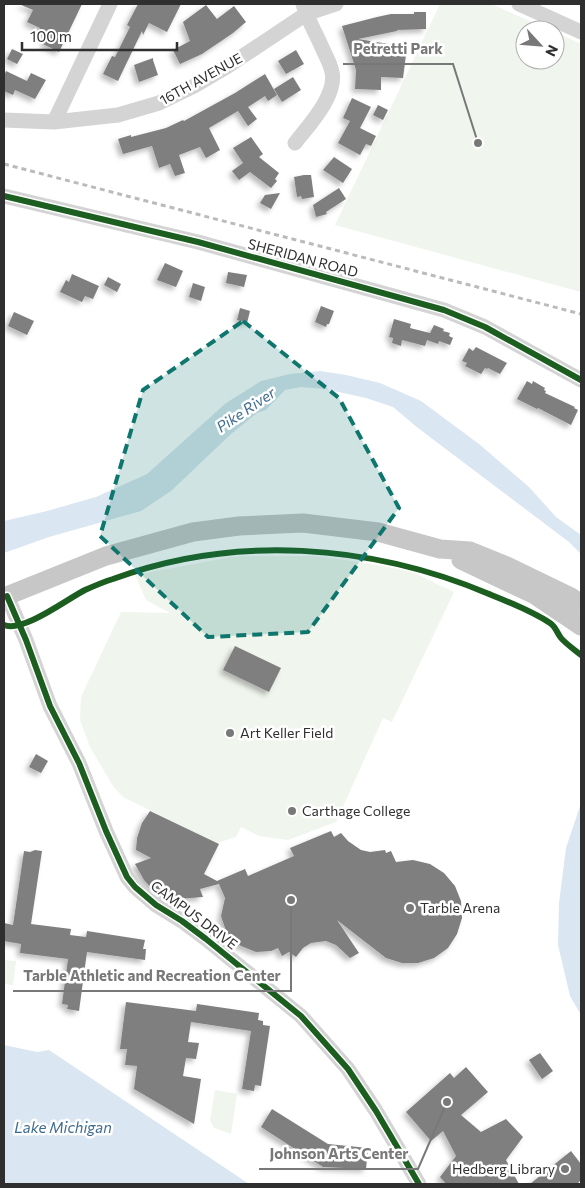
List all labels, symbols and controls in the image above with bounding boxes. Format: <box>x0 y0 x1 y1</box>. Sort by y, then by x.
scale bar <box>22 20 178 52</box>
north arrow <box>515 20 565 70</box>
text: 100 m <box>30 27 72 45</box>
callout: Petretti Park <box>343 34 453 64</box>
text: Petretti Park <box>353 39 443 57</box>
text: N <box>542 42 562 59</box>
street label: 16TH AVENUE <box>157 49 245 108</box>
street label: SHERIDAN ROAD <box>246 235 360 280</box>
water label: Pike River <box>213 382 279 435</box>
place label: Art Keller Field <box>240 724 333 741</box>
marker: Art Keller Field <box>224 727 236 739</box>
place label: Carthage College <box>302 802 410 819</box>
marker: Carthage College <box>286 805 298 817</box>
street label: CAMPUS DRIVE <box>148 876 241 953</box>
place label: Tarble Arena <box>420 899 500 916</box>
marker: Tarble Arena <box>404 902 416 914</box>
callout: Tarble Athletic and Recreation Center <box>13 961 291 991</box>
text: Tarble Athletic and Recreation Center <box>23 966 281 984</box>
water label: Lake Michigan <box>14 1118 112 1136</box>
callout: Johnson Arts Center <box>259 1139 418 1169</box>
text: Johnson Arts Center <box>270 1144 408 1162</box>
place label: Hedberg Library <box>452 1160 555 1177</box>
marker: Hedberg Library <box>559 1163 571 1175</box>

